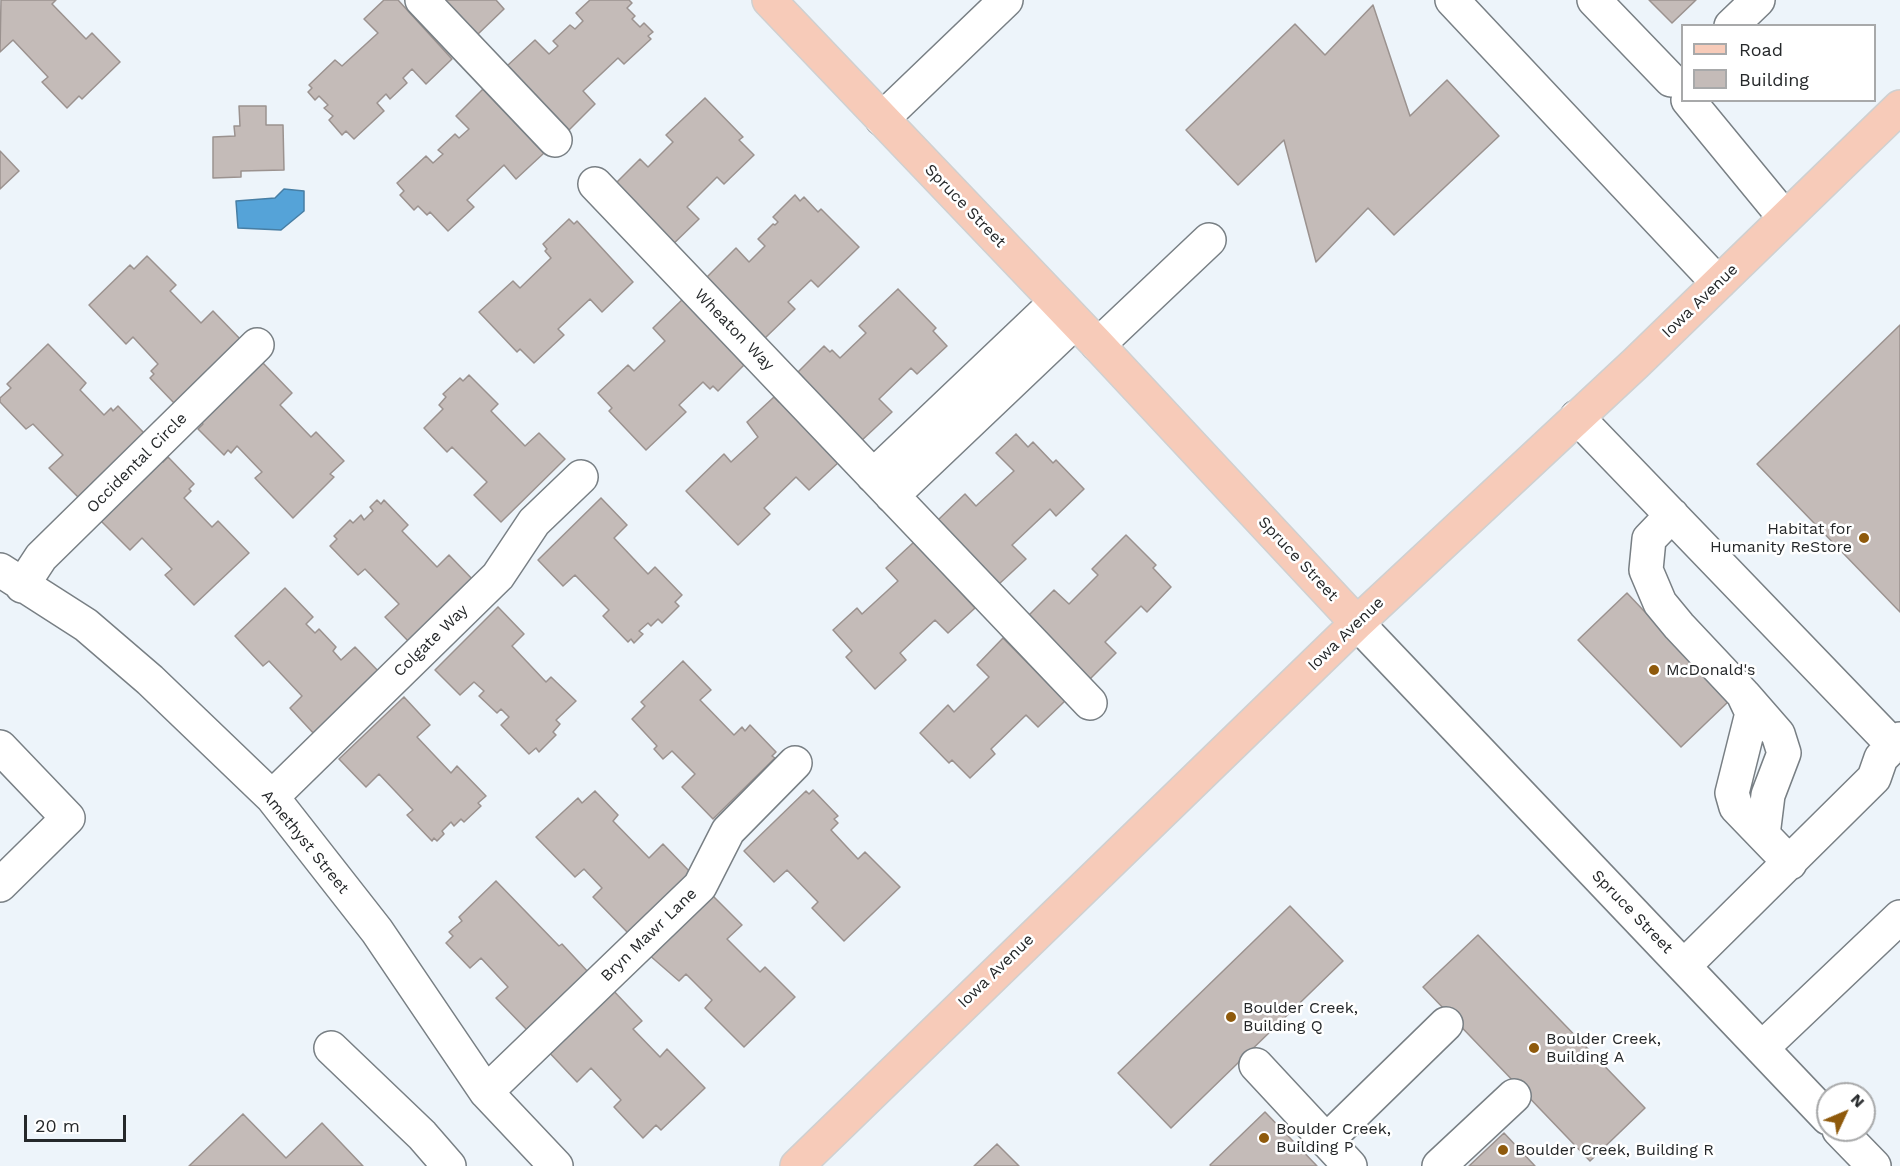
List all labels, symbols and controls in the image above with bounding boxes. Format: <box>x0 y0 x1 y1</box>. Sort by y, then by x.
legend <box>1681 24 1876 102</box>
text: Road <box>1739 39 1783 60</box>
text: Building <box>1739 69 1809 90</box>
street label: Spruce Street <box>920 160 1010 252</box>
street label: Iowa Avenue <box>1658 260 1742 342</box>
street label: Wheaton Way <box>690 285 778 375</box>
street label: Occidental Circle <box>83 409 191 517</box>
street label: Spruce Street <box>1254 513 1342 605</box>
place label: Habitat for Humanity ReStore <box>1710 519 1852 557</box>
marker: Habitat for Humanity ReStore <box>1857 531 1871 545</box>
street label: Iowa Avenue <box>1304 593 1388 675</box>
street label: Colgate Way <box>390 601 472 681</box>
place label: McDonald's <box>1666 660 1755 680</box>
marker: McDonald's <box>1647 663 1661 677</box>
street label: Amethyst Street <box>257 786 353 898</box>
street label: Spruce Street <box>1587 866 1677 958</box>
street label: Bryn Mawr Lane <box>597 884 701 986</box>
street label: Iowa Avenue <box>954 930 1038 1012</box>
place label: Boulder Creek, Building Q <box>1243 998 1358 1036</box>
marker: Boulder Creek, Building Q <box>1224 1010 1238 1024</box>
place label: Boulder Creek, Building A <box>1546 1029 1661 1067</box>
marker: Boulder Creek, Building A <box>1527 1041 1541 1055</box>
north arrow <box>1816 1082 1876 1142</box>
text: N <box>1847 1090 1869 1111</box>
scale bar <box>27 1103 129 1141</box>
text: 20 m <box>35 1115 80 1136</box>
place label: Boulder Creek, Building P <box>1276 1119 1391 1157</box>
marker: Boulder Creek, Building P <box>1257 1131 1271 1145</box>
place label: Boulder Creek, Building R <box>1515 1140 1714 1160</box>
marker: Boulder Creek, Building R <box>1496 1143 1510 1157</box>

